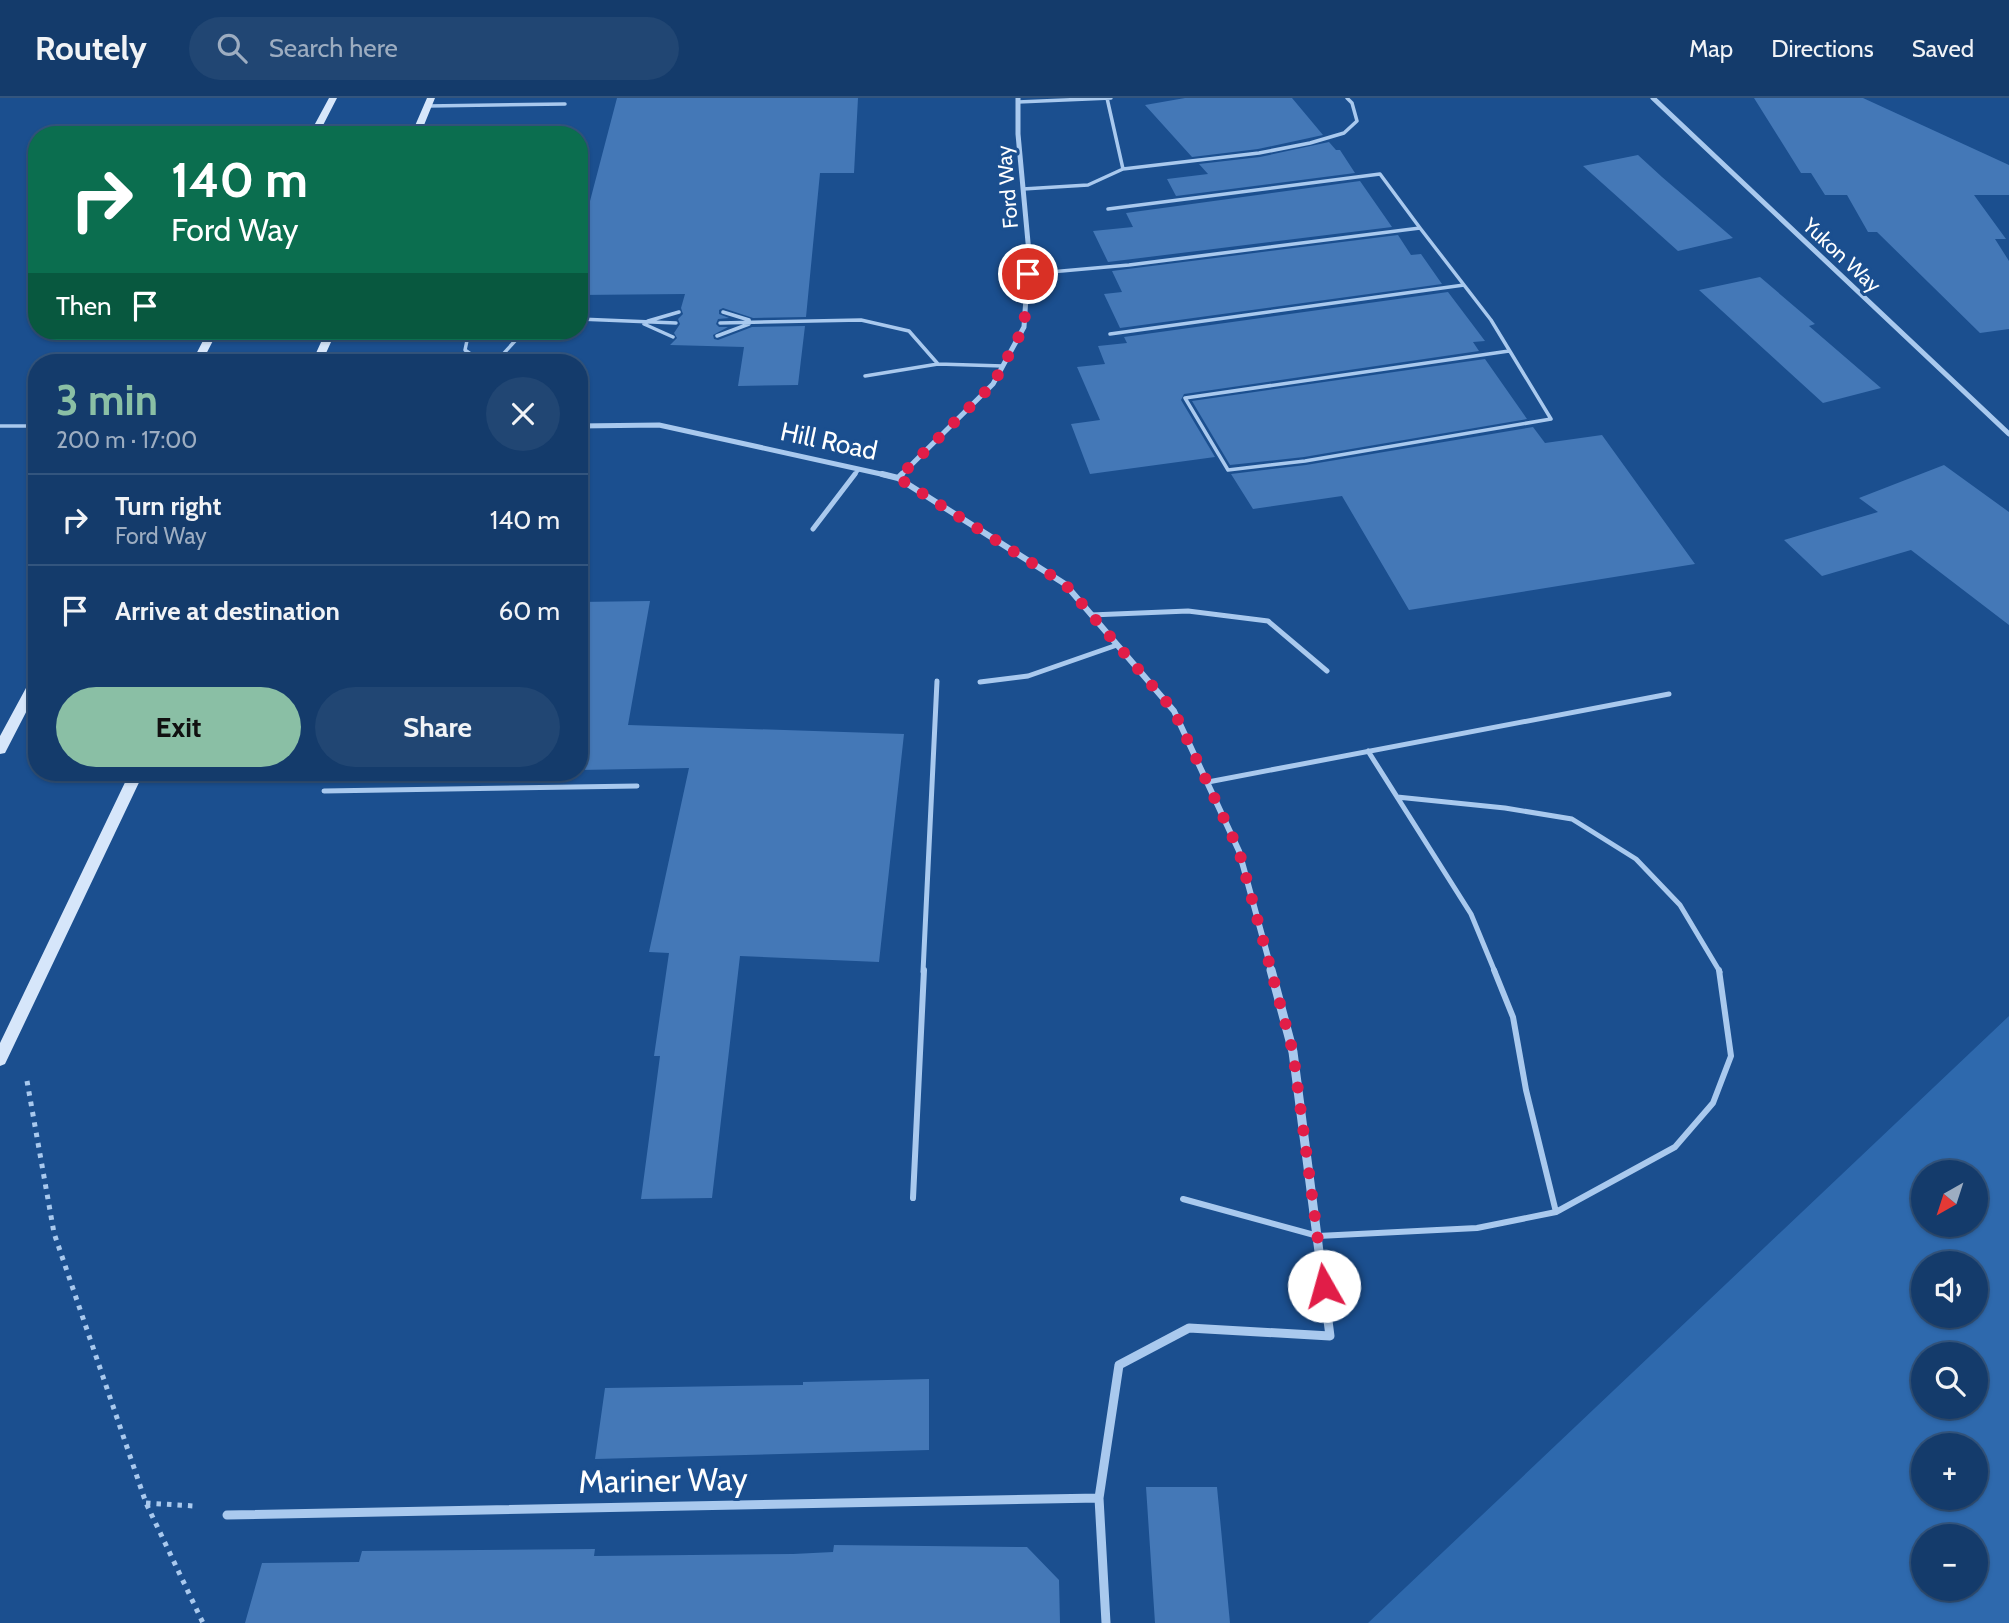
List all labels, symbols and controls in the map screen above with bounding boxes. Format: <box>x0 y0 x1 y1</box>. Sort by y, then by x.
search box <box>189 17 679 80</box>
text: Routely <box>35 28 147 68</box>
icon: search <box>213 29 251 67</box>
text: Search here <box>269 32 398 64</box>
text: Map <box>1689 34 1733 63</box>
text: Directions <box>1771 34 1874 63</box>
text: Saved <box>1912 34 1974 63</box>
street label: Ford Way <box>991 144 1023 230</box>
text: 140 m <box>171 150 308 209</box>
icon: right <box>56 154 147 245</box>
text: Ford Way <box>171 210 298 249</box>
street label: Yukon Way <box>1797 212 1887 298</box>
pin <box>998 244 1058 304</box>
icon: arrive <box>1009 255 1047 293</box>
icon: arrive <box>126 287 164 325</box>
text: Then <box>56 290 112 322</box>
text: 3 min <box>56 374 158 426</box>
button: close <box>486 377 560 451</box>
street label: Hill Road <box>778 415 880 467</box>
text: 200 m · 17:00 <box>56 426 197 454</box>
text: Turn right <box>115 490 221 522</box>
icon: right <box>56 501 94 539</box>
text: 140 m <box>490 504 560 536</box>
text: Ford Way <box>115 522 207 550</box>
icon: arrive <box>56 592 94 630</box>
text: Arrive at destination <box>115 595 340 627</box>
text: 60 m <box>498 595 560 627</box>
button: Exit <box>56 687 301 767</box>
button: Share <box>315 687 560 767</box>
north arrow <box>1911 1160 1988 1237</box>
map controls <box>1911 1160 1988 1601</box>
position arrow <box>1287 1249 1361 1323</box>
button: sound <box>1911 1251 1988 1328</box>
button: search <box>1911 1342 1988 1419</box>
button: + <box>1911 1433 1988 1510</box>
street label: Mariner Way <box>578 1459 748 1501</box>
button: − <box>1911 1524 1988 1601</box>

